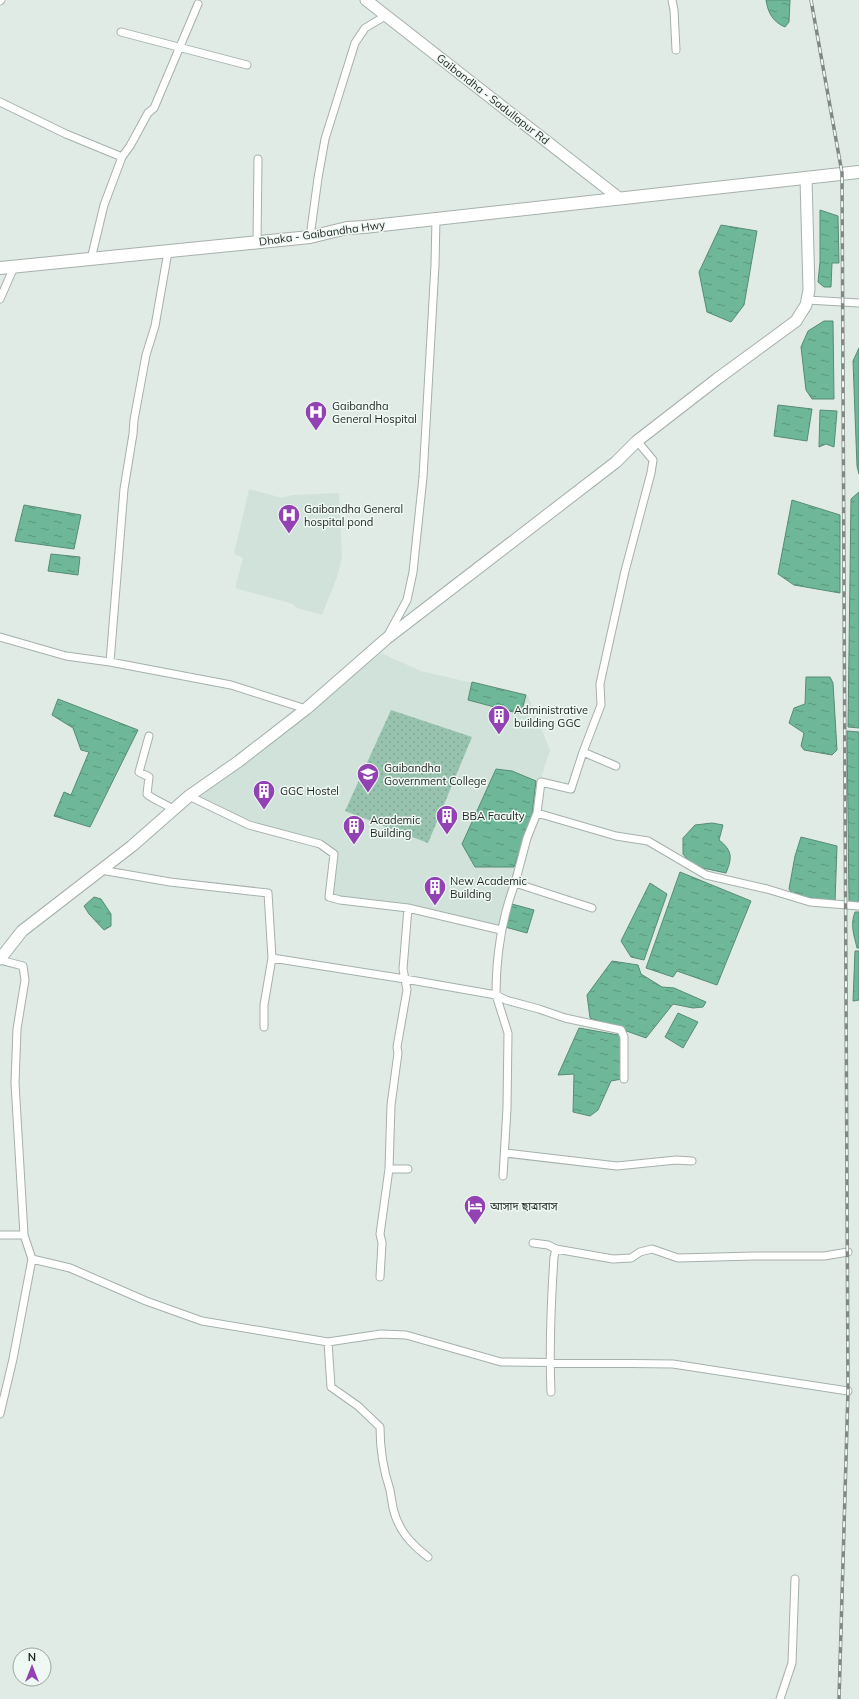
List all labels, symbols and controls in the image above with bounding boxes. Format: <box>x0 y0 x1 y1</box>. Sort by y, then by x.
street label: Gaibandha - Sadullapur Rd <box>434 51 552 147</box>
street label: Dhaka - Gaibandha Hwy <box>258 217 386 249</box>
hospital icon: Gaibandha General Hospital <box>303 399 329 432</box>
place label: Gaibandha General Hospital <box>332 399 417 426</box>
hospital icon: Gaibandha General hospital pond <box>276 502 302 535</box>
place label: Gaibandha General hospital pond <box>304 502 403 529</box>
building icon: Administrative building GGC <box>486 703 512 736</box>
place label: Administrative building GGC <box>514 703 588 730</box>
school or university icon: Gaibandha Government College <box>355 761 381 794</box>
place label: Gaibandha Government College <box>384 761 487 788</box>
building icon: GGC Hostel <box>251 778 277 811</box>
place label: GGC Hostel <box>280 784 339 798</box>
building icon: BBA Faculty <box>434 803 460 836</box>
place label: BBA Faculty <box>462 809 525 823</box>
building icon: Academic Building <box>341 813 367 846</box>
place label: Academic Building <box>370 813 421 840</box>
building icon: New Academic Building <box>422 874 448 907</box>
place label: New Academic Building <box>450 874 527 901</box>
hotel icon: আসাদ ছাত্রাবাস <box>462 1193 488 1226</box>
place label: আসাদ ছাত্রাবাস <box>489 1199 558 1213</box>
north arrow <box>12 1647 52 1687</box>
text: N <box>28 1650 36 1664</box>

